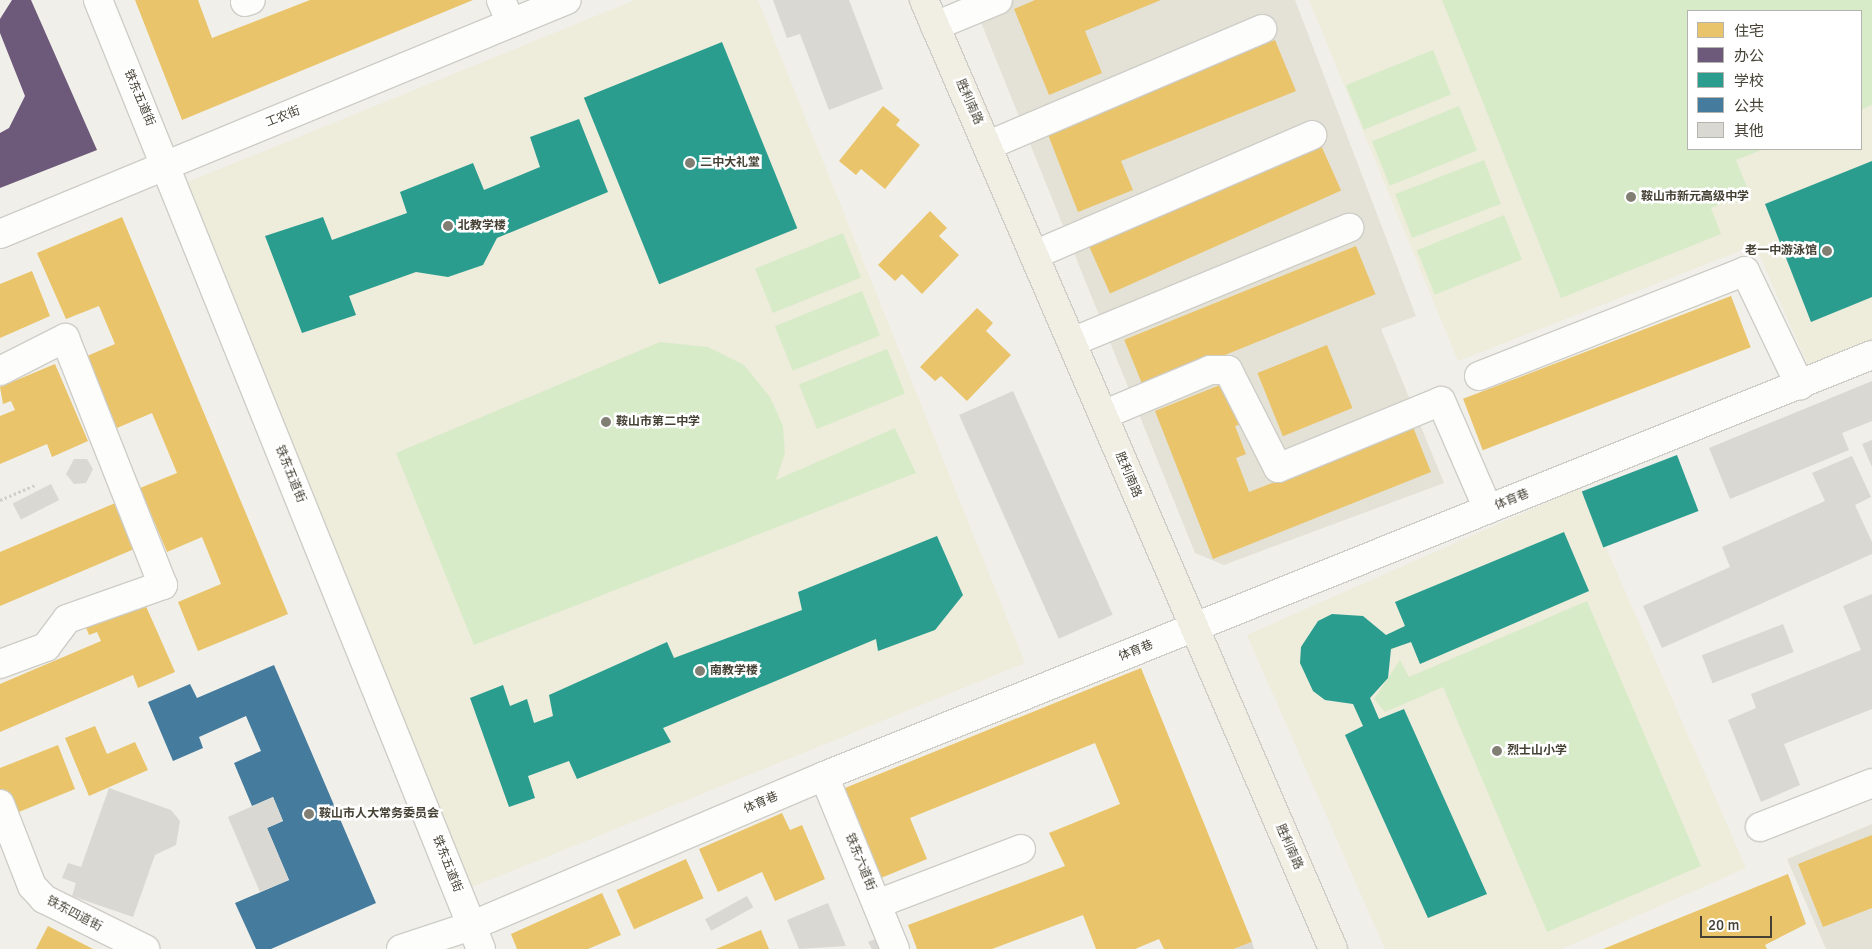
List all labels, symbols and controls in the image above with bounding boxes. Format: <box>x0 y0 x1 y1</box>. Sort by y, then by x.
legend <box>1687 10 1862 150</box>
text: 住宅 <box>1734 22 1764 40</box>
text: 办公 <box>1734 47 1764 65</box>
street label: 铁东五道街 <box>121 68 157 128</box>
text: 学校 <box>1734 72 1764 90</box>
street label: 胜利南路 <box>953 77 985 127</box>
text: 公共 <box>1734 97 1764 115</box>
street label: 工农街 <box>264 104 302 130</box>
text: 其他 <box>1734 122 1764 140</box>
place label: 二中大礼堂 <box>700 156 760 170</box>
marker: 二中大礼堂 <box>684 157 696 169</box>
place label: 鞍山市新元高级中学 <box>1641 190 1749 204</box>
marker: 鞍山市新元高级中学 <box>1625 191 1637 203</box>
place label: 北教学楼 <box>458 219 506 233</box>
marker: 北教学楼 <box>442 220 454 232</box>
place label: 老一中游泳馆 <box>1745 244 1817 258</box>
marker: 老一中游泳馆 <box>1821 245 1833 257</box>
place label: 鞍山市第二中学 <box>616 415 700 429</box>
marker: 鞍山市第二中学 <box>600 416 612 428</box>
street label: 铁东五道街 <box>272 443 308 505</box>
street label: 胜利南路 <box>1112 450 1144 500</box>
street label: 体育巷 <box>1493 487 1531 513</box>
street label: 体育巷 <box>1117 638 1155 664</box>
place label: 南教学楼 <box>710 664 758 678</box>
marker: 南教学楼 <box>694 665 706 677</box>
place label: 烈士山小学 <box>1507 744 1567 758</box>
marker: 烈士山小学 <box>1491 745 1503 757</box>
street label: 体育巷 <box>742 789 780 817</box>
place label: 鞍山市人大常务委员会 <box>319 807 439 821</box>
marker: 鞍山市人大常务委员会 <box>303 808 315 820</box>
street label: 胜利南路 <box>1273 822 1305 872</box>
street label: 铁东六道街 <box>842 831 878 893</box>
street label: 铁东五道街 <box>429 833 465 895</box>
street label: 铁东四道街 <box>44 894 104 934</box>
scale bar <box>1702 906 1774 938</box>
text: 20 m <box>1708 916 1739 934</box>

